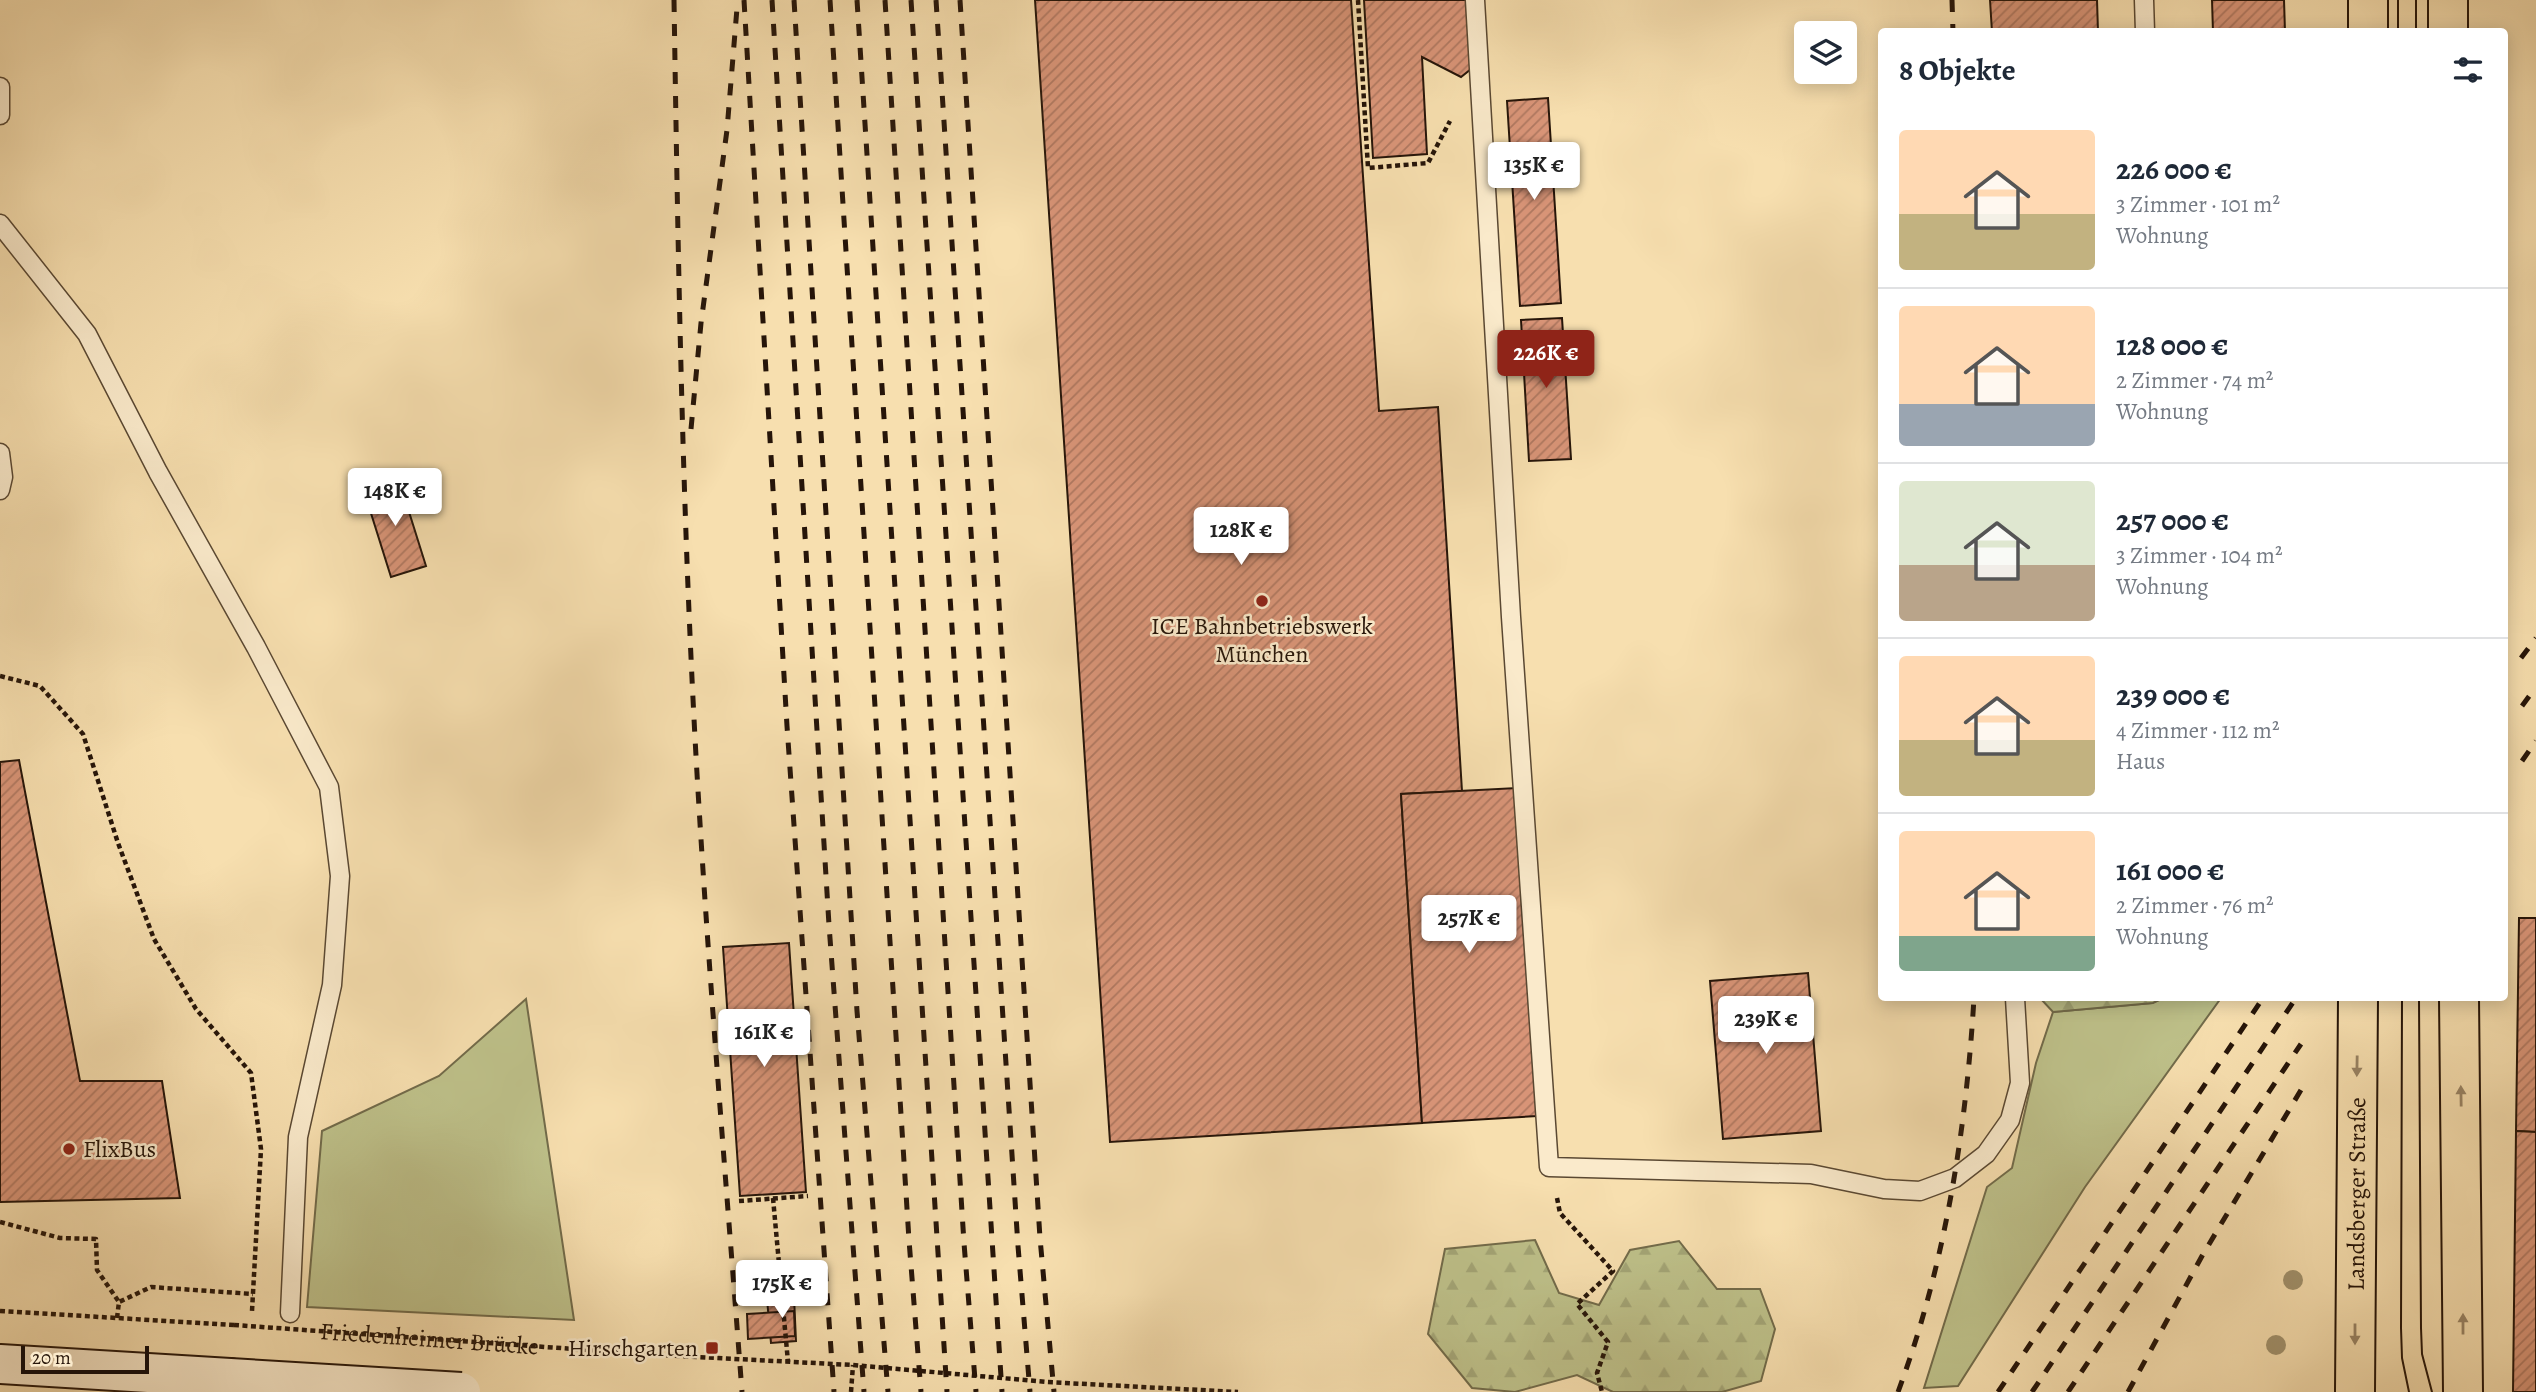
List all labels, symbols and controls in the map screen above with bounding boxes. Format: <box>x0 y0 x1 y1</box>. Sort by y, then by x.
map controls <box>1794 21 1857 84</box>
button: layers <box>1794 21 1857 84</box>
text: 8 Objekte <box>1899 50 2016 90</box>
icon: filters <box>2449 51 2487 89</box>
pin: 135K € <box>1477 142 1591 202</box>
text: 135K € <box>1504 149 1564 180</box>
text: 226 000 € <box>2116 149 2232 189</box>
icon: home <box>1955 158 2039 242</box>
text: 3 Zimmer · 101 m² <box>2116 189 2280 220</box>
text: Wohnung <box>2116 220 2209 251</box>
text: 128 000 € <box>2116 325 2229 365</box>
pin: 226K € <box>1489 330 1603 390</box>
icon: home <box>1955 334 2039 418</box>
text: 226K € <box>1513 337 1579 368</box>
text: 2 Zimmer · 74 m² <box>2116 365 2273 396</box>
text: Wohnung <box>2116 396 2209 427</box>
pin: 148K € <box>338 468 452 528</box>
text: 148K € <box>364 475 426 506</box>
text: 257 000 € <box>2116 500 2229 540</box>
pin: 128K € <box>1184 508 1298 567</box>
icon: home <box>1955 509 2039 593</box>
text: 128K € <box>1210 514 1272 545</box>
text: 3 Zimmer · 104 m² <box>2116 540 2283 571</box>
text: Wohnung <box>2116 571 2209 602</box>
marker: ICE Bahnbetriebswerk München <box>1254 593 1270 609</box>
place label: ICE Bahnbetriebswerk München <box>1151 610 1373 670</box>
text: 239 000 € <box>2116 675 2230 715</box>
icon: home <box>1955 684 2039 768</box>
text: 4 Zimmer · 112 m² <box>2116 715 2279 746</box>
text: Haus <box>2116 746 2165 777</box>
text: 161 000 € <box>2116 850 2224 890</box>
icon: home <box>1955 859 2039 943</box>
text: 2 Zimmer · 76 m² <box>2116 890 2274 921</box>
pin: 257K € <box>1412 895 1526 955</box>
text: 257K € <box>1437 902 1501 933</box>
text: Wohnung <box>2116 921 2209 952</box>
pin: 239K € <box>1709 996 1823 1056</box>
text: 239K € <box>1734 1003 1798 1034</box>
pin: 161K € <box>707 1010 821 1069</box>
text: 161K € <box>734 1016 794 1047</box>
one-way arrow <box>2351 1055 2362 1077</box>
one-way arrow <box>2455 1085 2466 1107</box>
street label: Landsberger Straße <box>2340 1097 2373 1291</box>
place label: FlixBus <box>83 1133 156 1165</box>
marker: FlixBus <box>61 1141 77 1157</box>
pin: 175K € <box>725 1260 839 1320</box>
text: 175K € <box>752 1267 812 1298</box>
one-way arrow <box>2457 1313 2469 1335</box>
street label: Friedenheimer Brücke <box>319 1315 540 1362</box>
one-way arrow <box>2349 1323 2361 1345</box>
place label: Hirschgarten <box>568 1332 698 1364</box>
marker: Hirschgarten <box>704 1340 720 1356</box>
scale bar <box>21 1343 149 1375</box>
text: 20 m <box>32 1345 71 1371</box>

